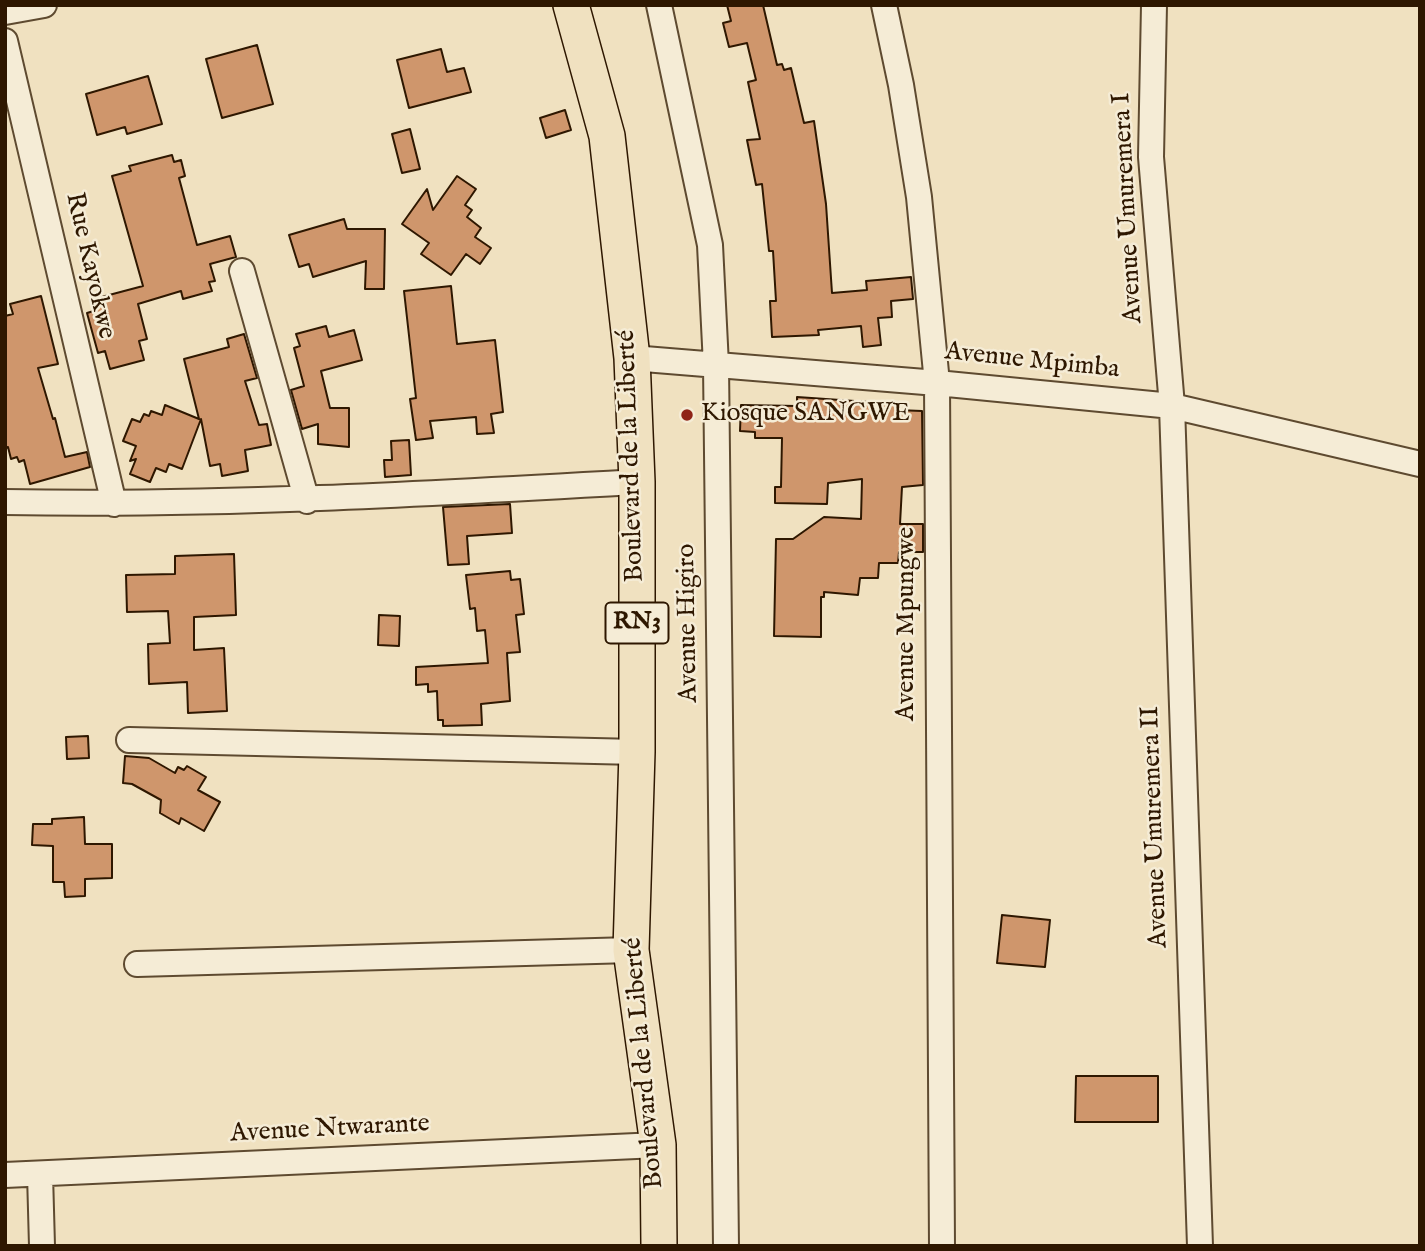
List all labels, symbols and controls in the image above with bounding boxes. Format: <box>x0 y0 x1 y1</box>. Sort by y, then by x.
street label: Avenue Umuremera I <box>1107 92 1151 324</box>
street label: Rue Kayokwe <box>57 190 121 342</box>
street label: Boulevard de la Liberté <box>612 329 652 583</box>
street label: Avenue Mpimba <box>943 337 1121 387</box>
place label: Kiosque SANGWE <box>701 399 910 431</box>
marker: Kiosque SANGWE <box>679 407 695 423</box>
street label: Avenue Mpungwe <box>892 527 924 721</box>
street label: Avenue Higiro <box>672 543 706 703</box>
road number: RN3 <box>606 602 668 644</box>
street label: Avenue Umuremera II <box>1136 705 1176 949</box>
street label: Boulevard de la Liberté <box>618 936 672 1190</box>
street label: Avenue Ntwarante <box>230 1109 430 1151</box>

